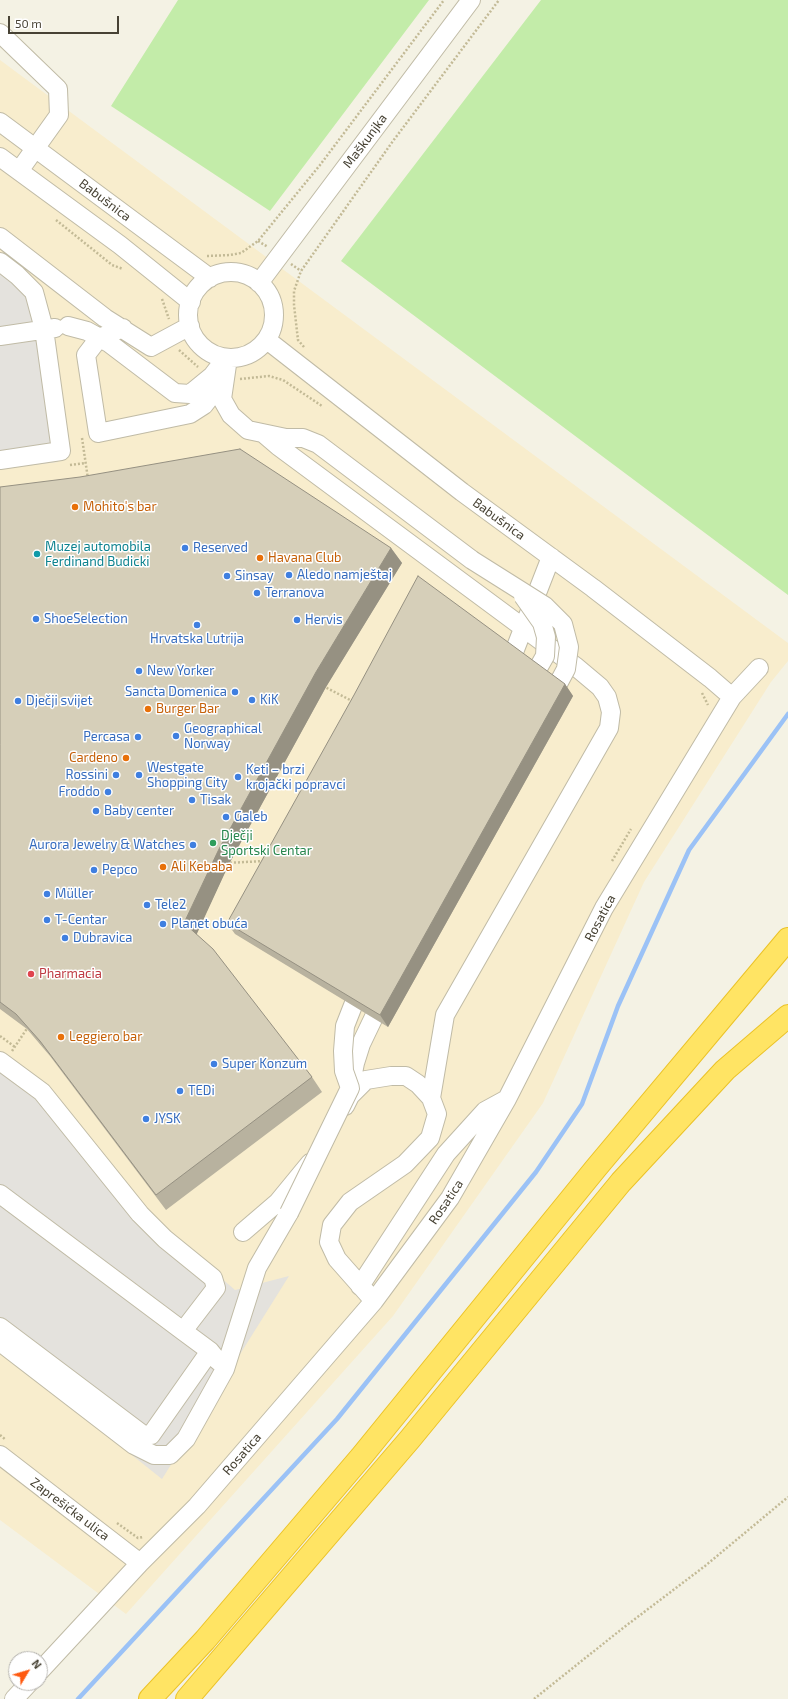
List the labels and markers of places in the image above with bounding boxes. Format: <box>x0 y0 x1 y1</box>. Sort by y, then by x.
place label: Mohito's bar <box>83 499 157 515</box>
marker: Mohito's bar <box>70 502 80 512</box>
place label: Muzej automobila Ferdinand Budicki <box>45 539 151 570</box>
place label: Reserved <box>193 540 248 556</box>
marker: Reserved <box>180 543 190 553</box>
marker: Muzej automobila Ferdinand Budicki <box>32 549 42 559</box>
place label: Havana Club <box>268 550 341 566</box>
marker: Havana Club <box>255 553 265 563</box>
place label: Aledo namještaj <box>297 567 392 583</box>
place label: Sinsay <box>235 568 274 584</box>
marker: Aledo namještaj <box>284 570 294 580</box>
marker: Sinsay <box>222 571 232 581</box>
place label: Terranova <box>265 585 324 601</box>
marker: Terranova <box>252 588 262 598</box>
place label: ShoeSelection <box>44 611 128 627</box>
place label: Hervis <box>305 612 343 628</box>
marker: ShoeSelection <box>31 614 41 624</box>
marker: Hervis <box>292 615 302 625</box>
marker: Hrvatska Lutrija <box>192 620 202 630</box>
place label: Hrvatska Lutrija <box>150 631 244 647</box>
place label: New Yorker <box>147 663 215 679</box>
marker: New Yorker <box>134 666 144 676</box>
place label: Sancta Domenica <box>125 684 227 700</box>
marker: Sancta Domenica <box>230 687 240 697</box>
place label: KiK <box>260 692 279 708</box>
place label: Dječji svijet <box>26 693 92 709</box>
marker: KiK <box>247 695 257 705</box>
marker: Dječji svijet <box>13 696 23 706</box>
place label: Burger Bar <box>156 701 219 717</box>
marker: Burger Bar <box>143 704 153 714</box>
place label: Geographical Norway <box>184 721 262 752</box>
place label: Percasa <box>83 729 130 745</box>
marker: Geographical Norway <box>171 731 181 741</box>
marker: Percasa <box>133 732 143 742</box>
place label: Cardeno <box>69 750 118 766</box>
marker: Cardeno <box>121 753 131 763</box>
place label: Westgate Shopping City <box>147 760 228 791</box>
place label: Keti – brzi krojački popravci <box>246 762 346 793</box>
place label: Rossini <box>65 767 108 783</box>
marker: Rossini <box>111 770 121 780</box>
marker: Westgate Shopping City <box>134 770 144 780</box>
marker: Keti – brzi krojački popravci <box>233 772 243 782</box>
place label: Froddo <box>59 784 100 800</box>
marker: Froddo <box>103 787 113 797</box>
place label: Tisak <box>200 792 231 808</box>
marker: Tisak <box>187 795 197 805</box>
place label: Baby center <box>104 803 174 819</box>
marker: Baby center <box>91 806 101 816</box>
place label: Galeb <box>234 809 268 825</box>
marker: Galeb <box>221 812 231 822</box>
place label: Dječji Sportski Centar <box>221 828 312 859</box>
place label: Aurora Jewelry & Watches <box>29 837 185 853</box>
marker: Dječji Sportski Centar <box>208 838 218 848</box>
marker: Aurora Jewelry & Watches <box>188 840 198 850</box>
place label: Ali Kebaba <box>171 859 233 875</box>
place label: Pepco <box>102 862 138 878</box>
marker: Ali Kebaba <box>158 862 168 872</box>
marker: Pepco <box>89 865 99 875</box>
place label: Müller <box>55 886 94 902</box>
marker: Müller <box>42 889 52 899</box>
place label: Tele2 <box>155 897 186 913</box>
marker: Tele2 <box>142 900 152 910</box>
place label: T-Centar <box>55 912 107 928</box>
marker: T-Centar <box>42 915 52 925</box>
place label: Planet obuća <box>171 916 248 932</box>
marker: Planet obuća <box>158 919 168 929</box>
place label: Dubravica <box>73 930 132 946</box>
marker: Dubravica <box>60 933 70 943</box>
place label: Pharmacia <box>39 966 102 982</box>
marker: Pharmacia <box>26 969 36 979</box>
place label: Leggiero bar <box>69 1029 142 1045</box>
marker: Leggiero bar <box>56 1032 66 1042</box>
place label: Super Konzum <box>222 1056 307 1072</box>
marker: Super Konzum <box>209 1059 219 1069</box>
place label: TEDi <box>188 1083 215 1099</box>
marker: TEDi <box>175 1086 185 1096</box>
place label: JYSK <box>154 1111 181 1127</box>
marker: JYSK <box>141 1114 151 1124</box>

